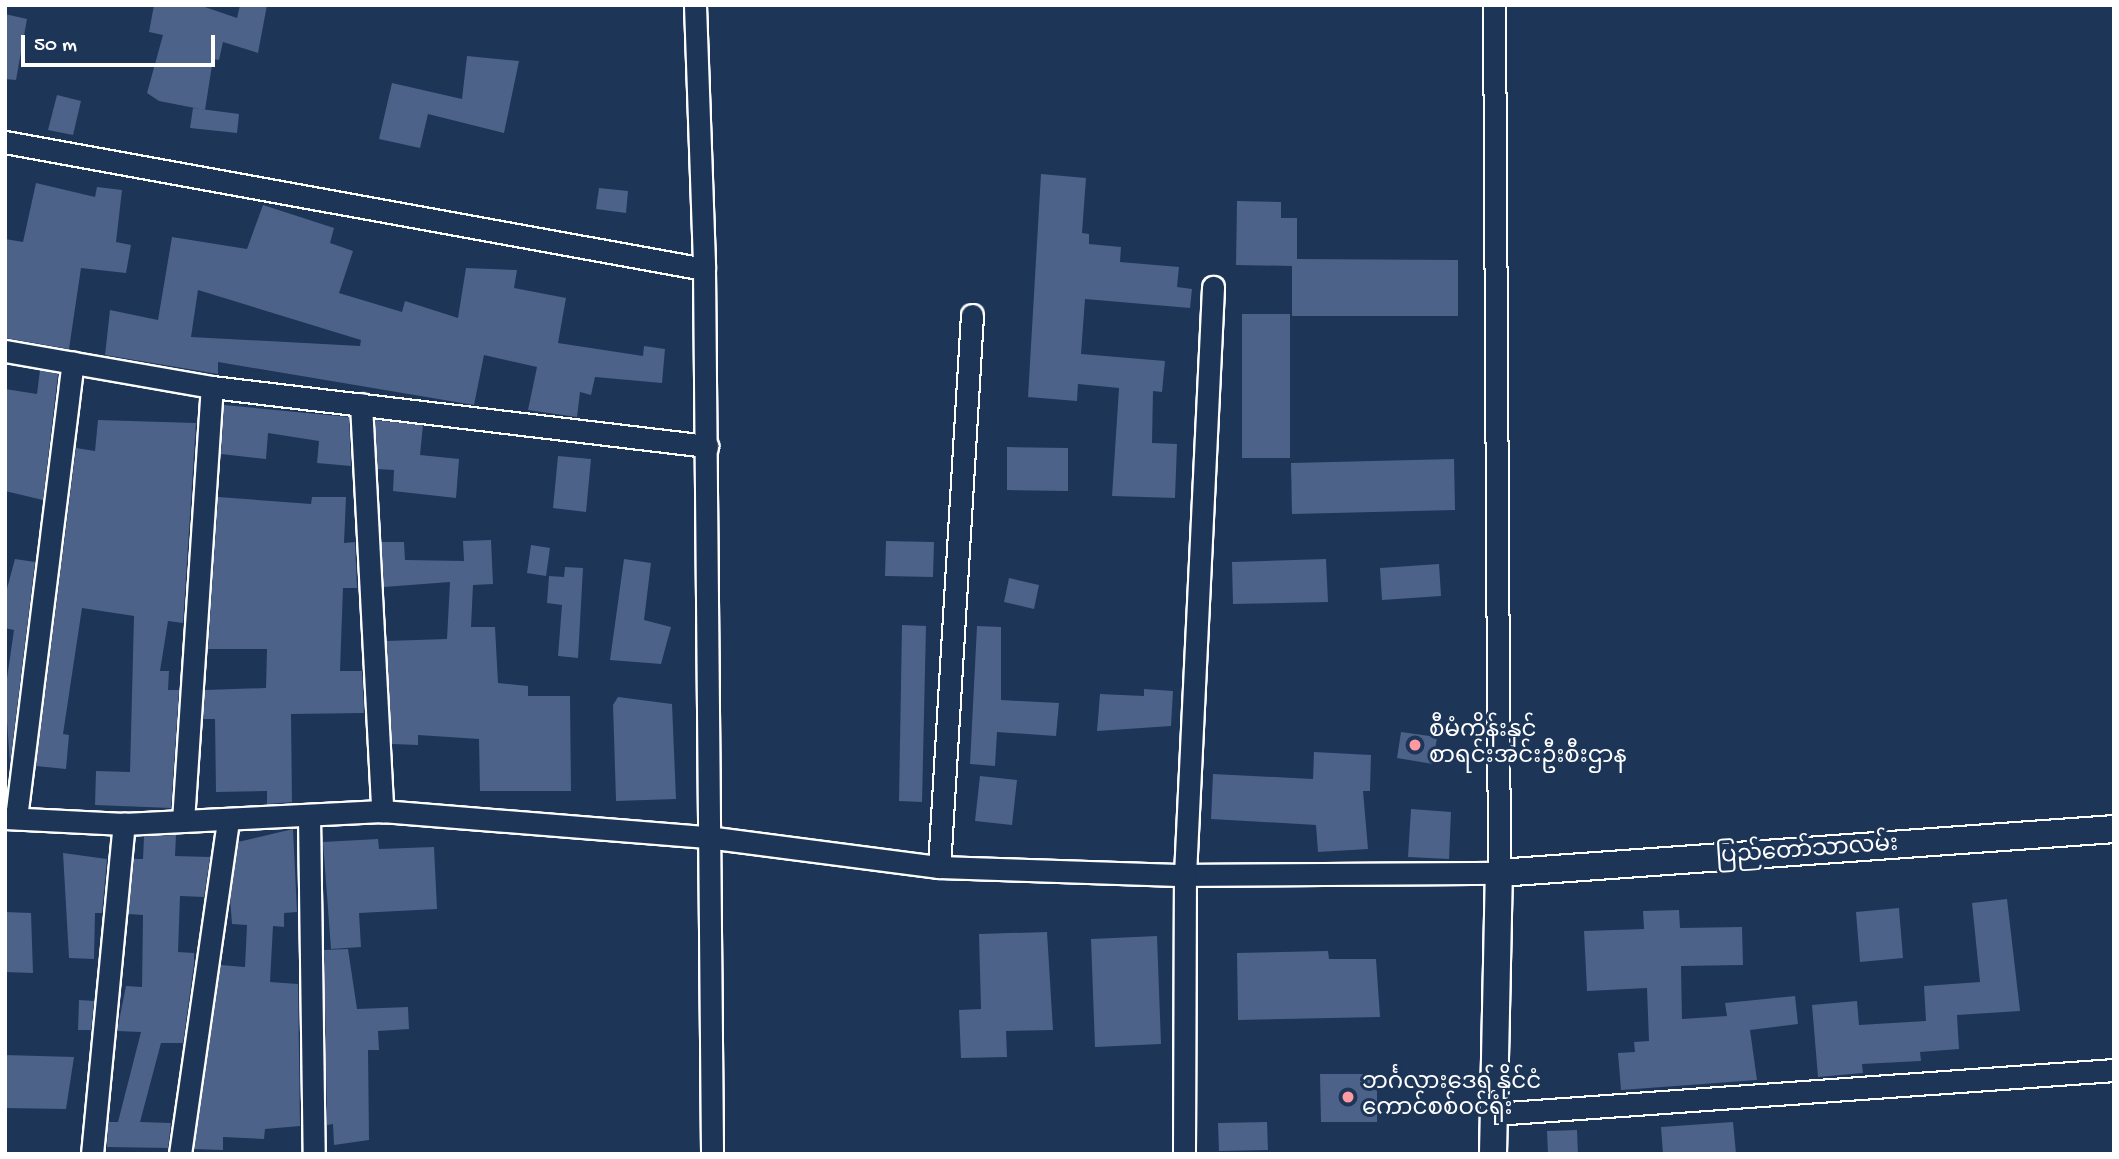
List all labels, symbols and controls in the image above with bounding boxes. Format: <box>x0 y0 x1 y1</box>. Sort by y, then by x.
scale bar <box>24 21 219 65</box>
text: 50 m <box>34 34 77 59</box>
place label: စီမံကိန်းနှင့် စာရင်းအင်းဦးစီးဌာန <box>1429 718 1627 772</box>
marker: စီမံကိန်းနှင့် စာရင်းအင်းဦးစီးဌာန <box>1407 737 1423 753</box>
street label: ပြည်တော်သာလမ်း <box>1715 832 1899 872</box>
place label: ဘင်္ဂလားဒေရှ့်နိုင်ငံ ကောင်စစ်ဝင်ရုံး <box>1362 1070 1541 1124</box>
marker: ဘင်္ဂလားဒေရှ့်နိုင်ငံ ကောင်စစ်ဝင်ရုံး <box>1340 1089 1356 1105</box>

